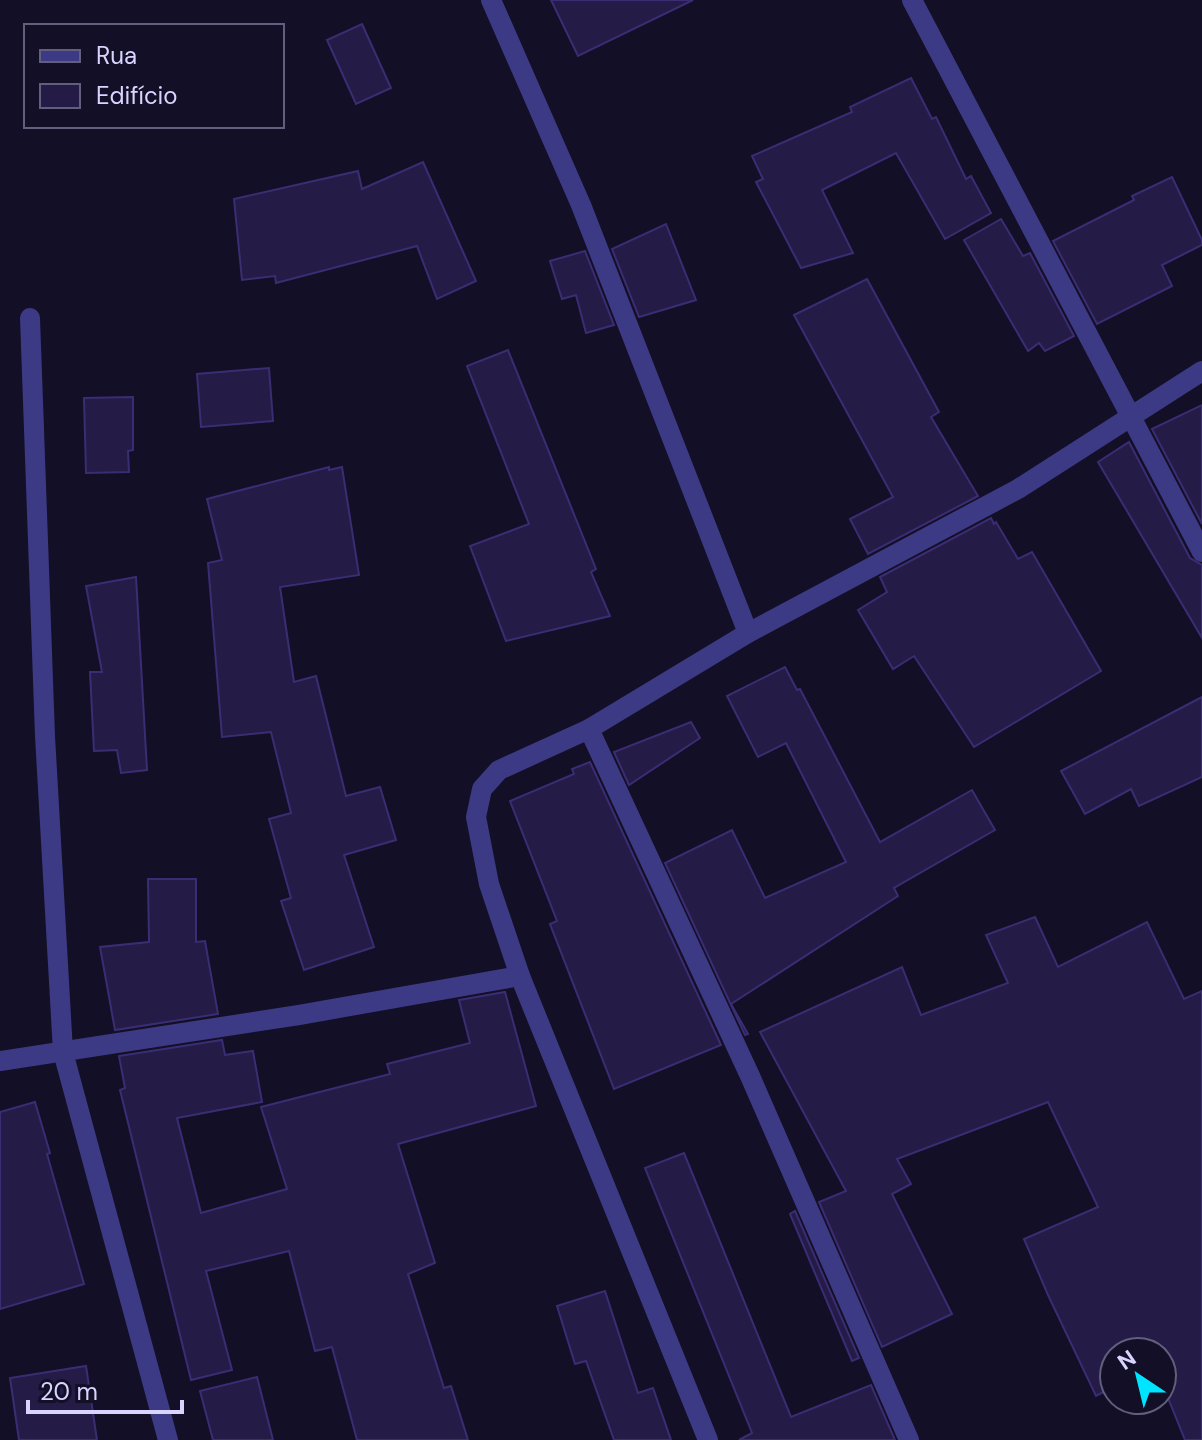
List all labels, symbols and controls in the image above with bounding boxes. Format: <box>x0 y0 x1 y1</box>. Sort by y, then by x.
legend <box>24 24 284 128</box>
text: Rua <box>96 40 137 71</box>
text: Edifício <box>96 80 178 111</box>
north arrow <box>1098 1336 1178 1416</box>
text: N <box>1112 1344 1142 1377</box>
scale bar <box>28 1364 182 1414</box>
text: 20 m <box>40 1376 98 1407</box>

